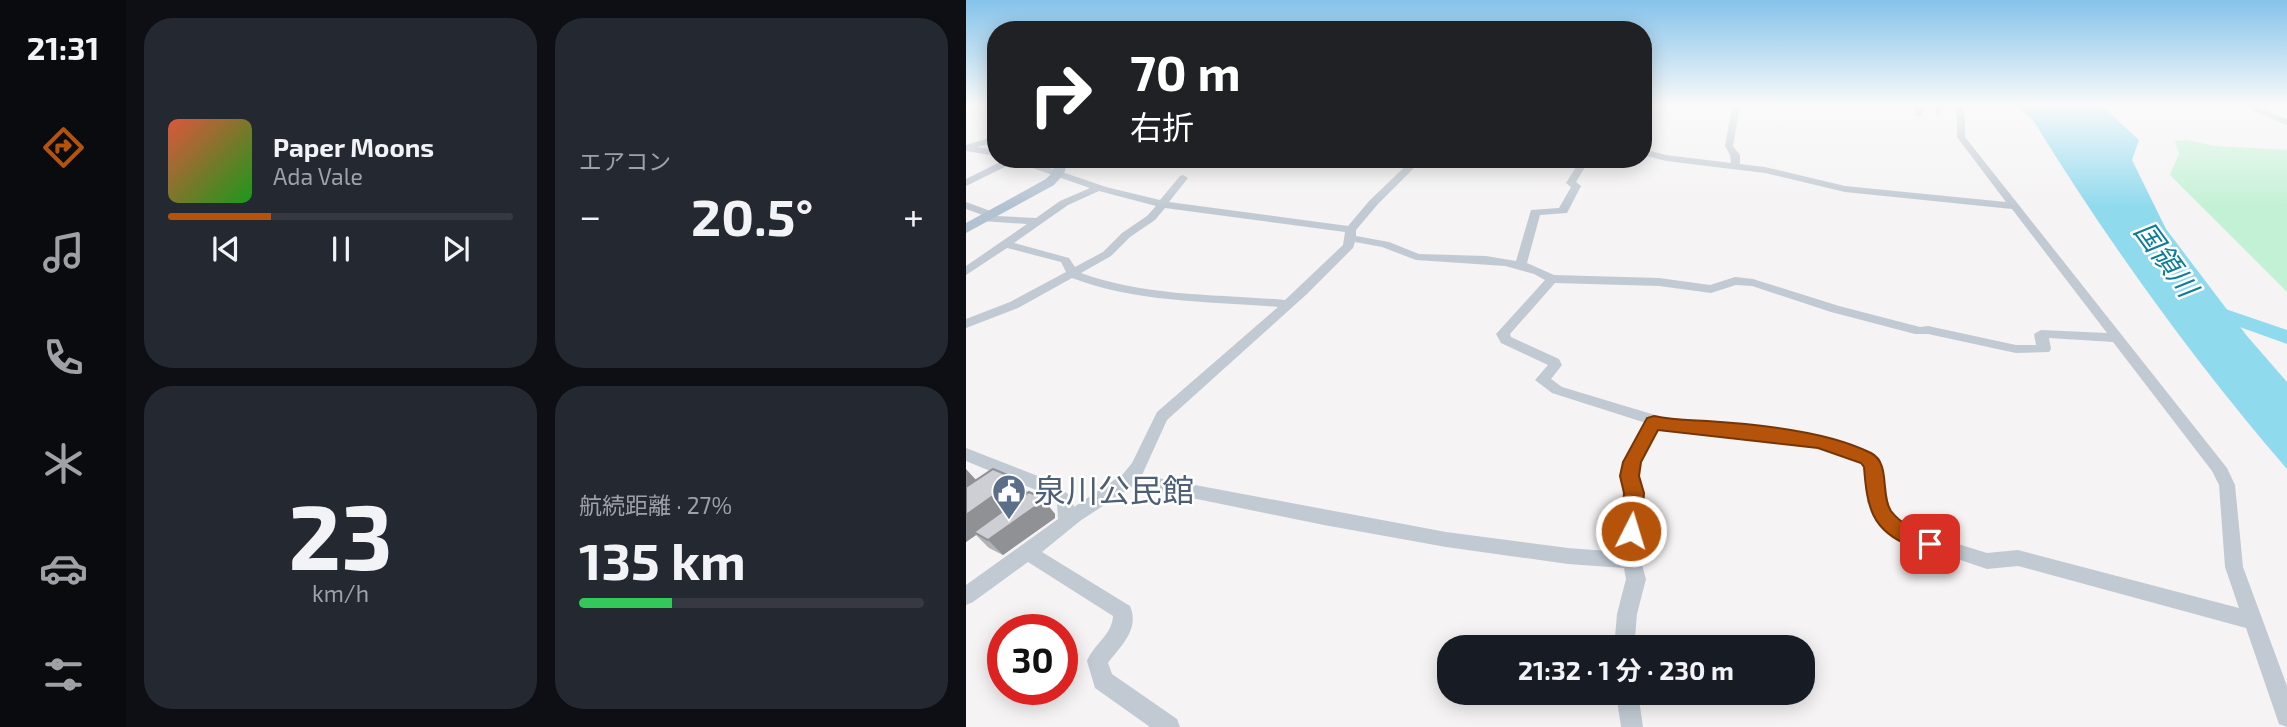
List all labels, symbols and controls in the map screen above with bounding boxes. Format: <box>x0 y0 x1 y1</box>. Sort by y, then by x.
text: 21:31 <box>27 28 99 66</box>
text: 70 m <box>1130 42 1241 101</box>
icon: right <box>1015 49 1106 140</box>
text: 右折 <box>1130 107 1194 145</box>
icon: directions <box>39 123 88 172</box>
text: Paper Moons <box>273 131 434 162</box>
text: エアコン <box>579 147 671 175</box>
text: Ada Vale <box>273 162 363 190</box>
text: 20.5° <box>691 184 813 246</box>
text: − <box>579 192 601 238</box>
text: + <box>903 192 924 238</box>
water label: 国領川 <box>2128 214 2207 305</box>
icon: music <box>39 228 88 277</box>
icon: previous <box>207 230 245 268</box>
icon: pause <box>322 230 360 268</box>
icon: next <box>437 230 475 268</box>
icon: phone <box>39 333 88 382</box>
icon: climate <box>39 439 88 488</box>
place label: 泉川公民館 <box>1034 470 1194 508</box>
public building icon: 泉川公民館 <box>990 472 1028 521</box>
text: 23 <box>288 479 393 588</box>
text: 航続距離 · 27% <box>579 491 732 519</box>
position arrow <box>1594 494 1668 568</box>
pin <box>1900 514 1960 574</box>
icon: arrive <box>1911 525 1949 563</box>
text: 135 km <box>579 528 746 590</box>
icon: car <box>39 544 88 593</box>
text: km/h <box>312 579 369 607</box>
speed limit sign: 30 <box>987 614 1078 705</box>
icon: filters <box>39 650 88 699</box>
text: 21:32 · 1 分 · 230 m <box>1518 654 1734 685</box>

